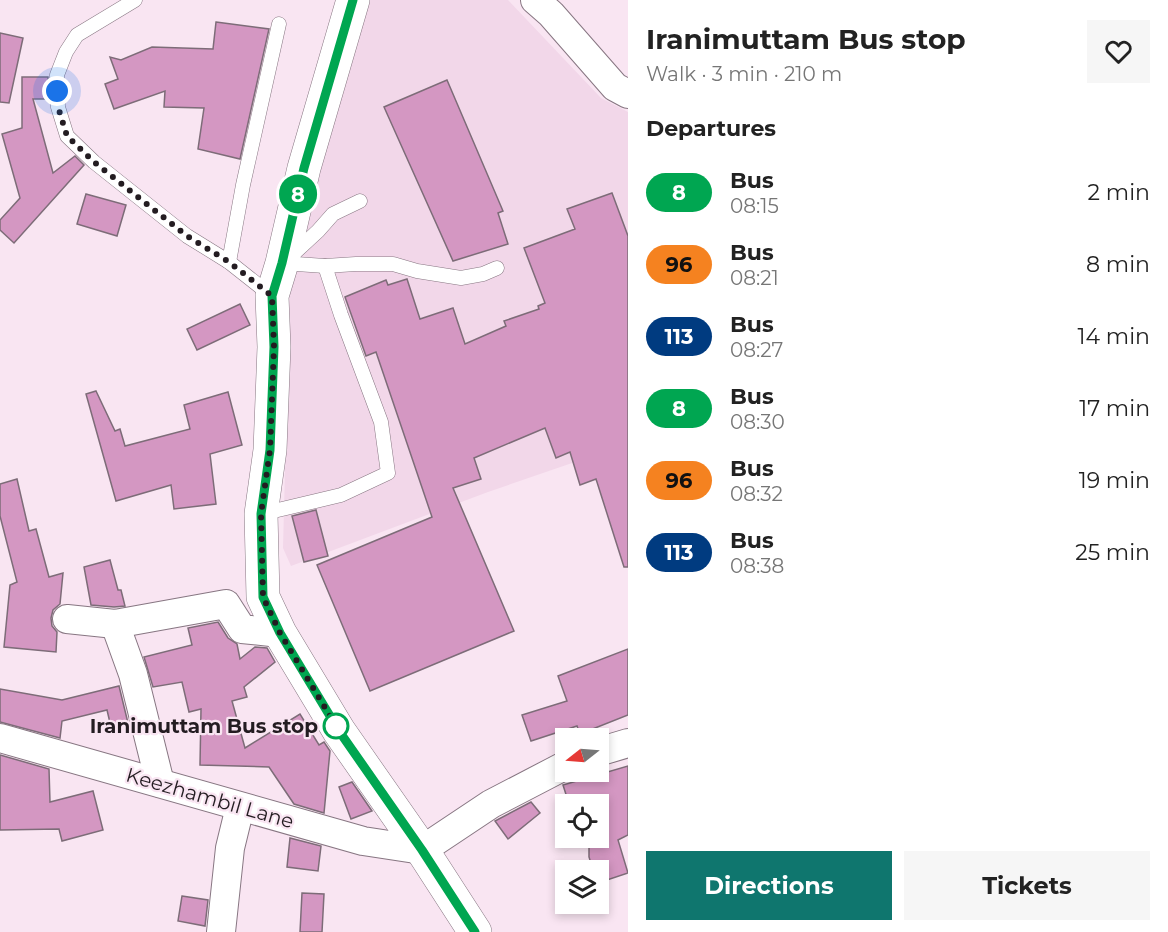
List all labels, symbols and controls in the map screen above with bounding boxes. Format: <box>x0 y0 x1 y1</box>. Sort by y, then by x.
button: heart <box>1087 20 1150 83</box>
text: Iranimuttam Bus stop <box>646 22 966 56</box>
text: Walk · 3 min · 210 m <box>646 62 842 86</box>
your location <box>42 76 72 106</box>
text: Departures <box>646 115 776 142</box>
text: Bus <box>730 167 774 194</box>
line badge: 8 <box>278 174 318 214</box>
text: 2 min <box>1088 179 1150 206</box>
text: 8 <box>672 180 686 205</box>
text: 8 <box>291 182 305 207</box>
text: 08:15 <box>730 194 779 218</box>
text: Bus <box>730 239 774 266</box>
text: 8 min <box>1086 251 1150 278</box>
text: 96 <box>666 252 692 277</box>
text: 08:21 <box>730 266 779 290</box>
text: Bus <box>730 311 774 338</box>
text: 14 min <box>1078 323 1150 350</box>
text: 113 <box>665 324 693 349</box>
text: 08:27 <box>730 338 783 362</box>
text: Bus <box>730 383 774 410</box>
text: 17 min <box>1079 395 1150 422</box>
text: 8 <box>672 396 686 421</box>
text: 08:30 <box>730 410 785 434</box>
text: Bus <box>730 455 774 482</box>
text: 19 min <box>1079 467 1150 494</box>
text: 96 <box>666 468 692 493</box>
text: 08:32 <box>730 482 783 506</box>
text: Bus <box>730 527 774 554</box>
text: 25 min <box>1075 539 1150 566</box>
text: 113 <box>665 540 693 565</box>
text: 08:38 <box>730 554 784 578</box>
marker: Iranimuttam Bus stop <box>323 713 349 739</box>
place label: Iranimuttam Bus stop <box>90 714 318 738</box>
north arrow <box>555 728 609 782</box>
map controls <box>555 728 609 914</box>
street label: Keezhambil Lane <box>123 763 297 833</box>
button: locate <box>555 794 609 848</box>
button: Directions <box>646 851 892 920</box>
button: Tickets <box>904 851 1150 920</box>
button: layers <box>555 860 609 914</box>

